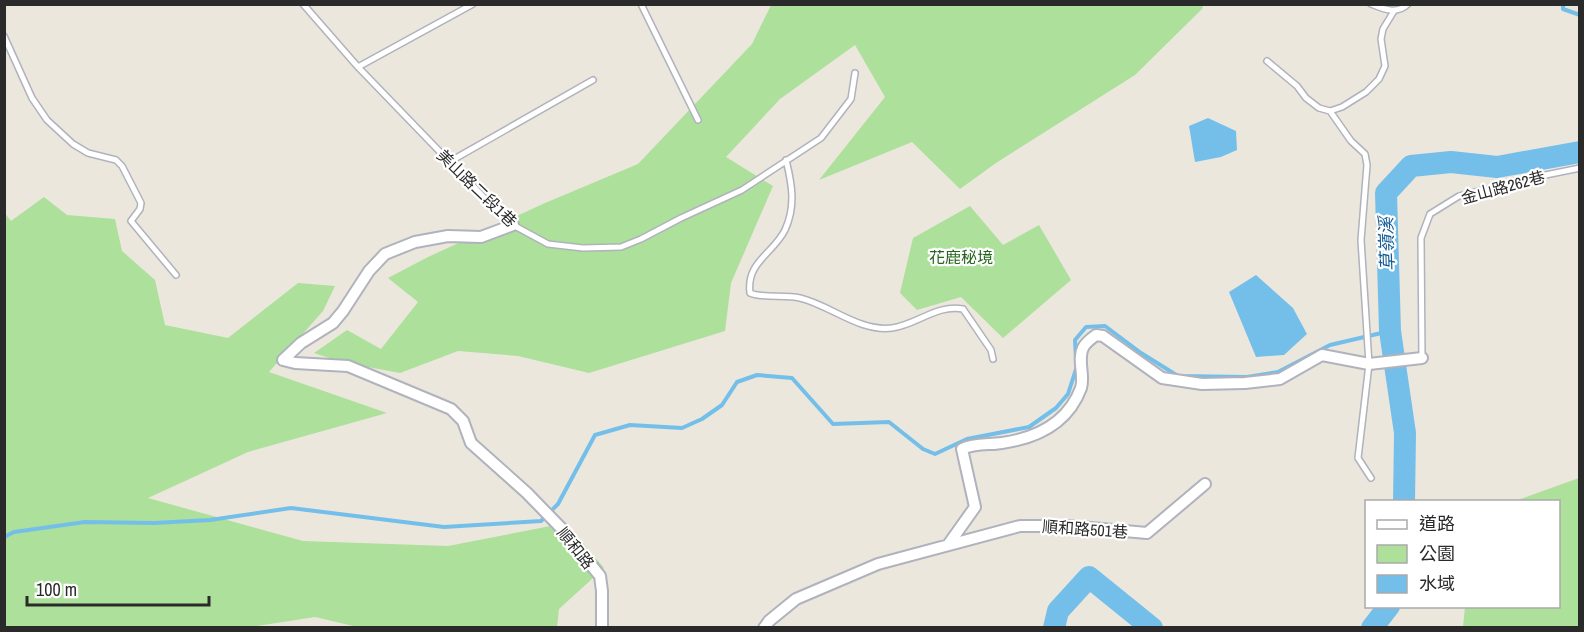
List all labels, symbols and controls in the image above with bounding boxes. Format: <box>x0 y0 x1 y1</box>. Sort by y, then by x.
street label: 美山路二段1巷 <box>432 144 522 232</box>
street label: 金山路262巷 <box>1459 165 1547 209</box>
water label: 草嶺溪 <box>1373 214 1400 271</box>
park label: 花鹿秘境 <box>929 246 993 268</box>
legend <box>1365 500 1560 608</box>
text: 道路 <box>1419 511 1455 536</box>
street label: 順和路501巷 <box>1041 515 1129 543</box>
street label: 順和路 <box>552 522 600 574</box>
text: 公園 <box>1419 541 1455 566</box>
scale bar <box>27 569 208 607</box>
text: 水域 <box>1419 571 1455 596</box>
text: 100 m <box>36 577 77 602</box>

